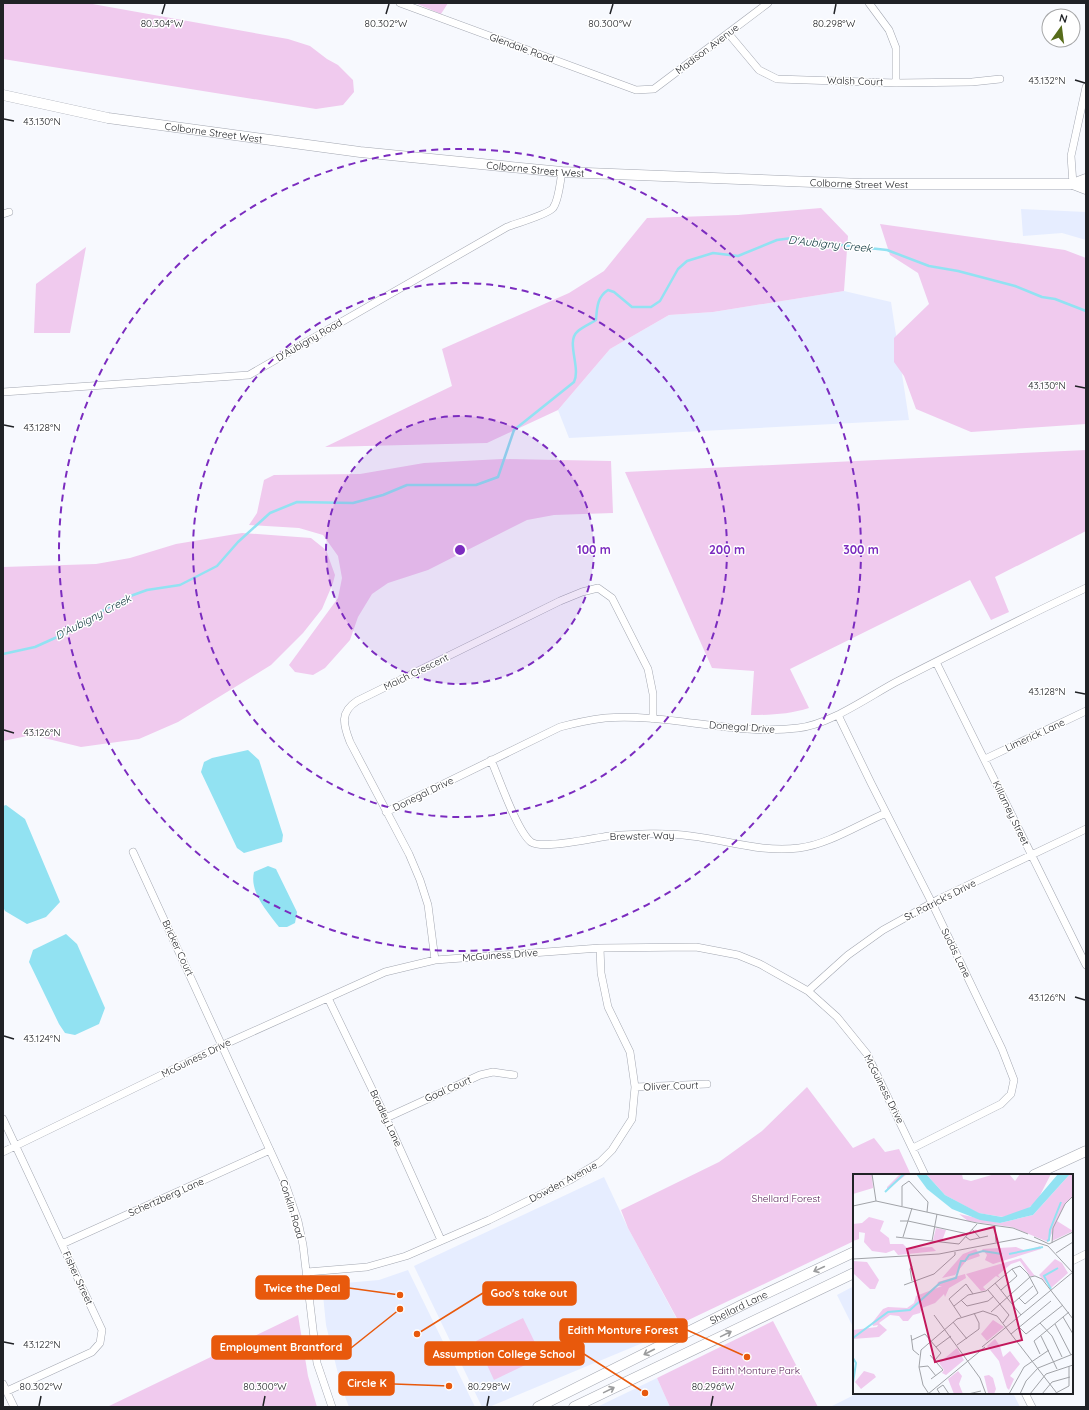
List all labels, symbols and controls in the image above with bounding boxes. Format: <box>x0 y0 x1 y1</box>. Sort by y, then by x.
north arrow <box>1041 8 1081 48</box>
text: N <box>1058 11 1069 26</box>
text: 80.304°W <box>141 17 184 30</box>
text: 80.302°W <box>365 17 408 30</box>
text: 80.300°W <box>588 17 632 30</box>
text: 80.298°W <box>813 17 856 30</box>
street label: Madison Avenue <box>673 21 742 77</box>
street label: Glendale Road <box>488 30 556 66</box>
street label: Walsh Court <box>827 74 884 89</box>
text: 43.132°N <box>1029 74 1065 87</box>
text: 43.130°N <box>23 115 61 128</box>
street label: Colborne Street West <box>164 119 264 145</box>
street label: Colborne Street West <box>486 158 585 179</box>
street label: Colborne Street West <box>810 175 909 191</box>
water label: D'Aubigny Creek <box>787 233 874 255</box>
street label: D'Aubigny Road <box>273 316 345 364</box>
text: 43.130°N <box>1028 379 1066 392</box>
text: 43.128°N <box>23 421 61 434</box>
text: 100 m <box>577 542 611 557</box>
text: 200 m <box>709 542 745 557</box>
text: 300 m <box>843 542 879 557</box>
centre of rings <box>453 543 467 557</box>
water label: D'Aubigny Creek <box>53 591 134 643</box>
street label: Maich Crescent <box>381 650 451 693</box>
text: 43.128°N <box>1028 685 1066 698</box>
street label: Limerick Lane <box>1003 715 1067 754</box>
street label: Donegal Drive <box>709 718 776 736</box>
text: 43.126°N <box>23 726 61 739</box>
street label: Donegal Drive <box>390 774 456 814</box>
street label: Killarney Street <box>990 778 1033 848</box>
street label: Brewster Way <box>609 829 675 843</box>
street label: St. Patrick's Drive <box>902 876 978 924</box>
street label: Bricker Court <box>159 918 197 979</box>
street label: Sudds Lane <box>938 926 974 980</box>
street label: McGuiness Drive <box>462 946 539 964</box>
text: 43.126°N <box>1028 991 1066 1004</box>
text: 43.124°N <box>24 1032 60 1045</box>
street label: McGuiness Drive <box>159 1035 233 1080</box>
street label: McGuiness Drive <box>861 1052 907 1126</box>
street label: Gaal Court <box>423 1073 474 1105</box>
street label: Oliver Court <box>643 1079 699 1093</box>
street label: Bradley Lane <box>367 1087 405 1149</box>
street label: Dowden Avenue <box>527 1158 600 1205</box>
street label: Schertzberg Lane <box>126 1174 206 1219</box>
inset map <box>853 1174 1073 1394</box>
street label: Conklin Road <box>277 1178 307 1240</box>
park label: Shellard Forest <box>752 1192 821 1205</box>
street label: Fisher Street <box>60 1249 96 1307</box>
one-way arrow <box>813 1266 825 1273</box>
callout: Twice the Deal <box>256 1276 349 1299</box>
text: Twice the Deal <box>264 1281 340 1295</box>
callout: Goo's take out <box>483 1282 576 1305</box>
text: Goo's take out <box>491 1286 567 1300</box>
street label: Shellard Lane <box>707 1287 770 1327</box>
callout: Edith Monture Forest <box>560 1319 687 1342</box>
text: Edith Monture Forest <box>568 1323 678 1337</box>
one-way arrow <box>720 1330 732 1337</box>
callout: Employment Brantford <box>212 1336 351 1359</box>
text: 43.122°N <box>23 1338 61 1351</box>
text: Employment Brantford <box>220 1340 342 1354</box>
callout: Assumption College School <box>425 1342 584 1365</box>
text: Assumption College School <box>433 1347 575 1361</box>
one-way arrow <box>643 1349 655 1356</box>
park label: Edith Monture Park <box>712 1364 800 1377</box>
callout: Circle K <box>339 1372 394 1395</box>
text: Circle K <box>347 1376 387 1390</box>
text: 80.302°W <box>20 1380 63 1393</box>
text: 80.300°W <box>243 1380 287 1393</box>
text: 80.298°W <box>468 1380 511 1393</box>
text: 80.296°W <box>692 1380 735 1393</box>
one-way arrow <box>603 1386 615 1393</box>

